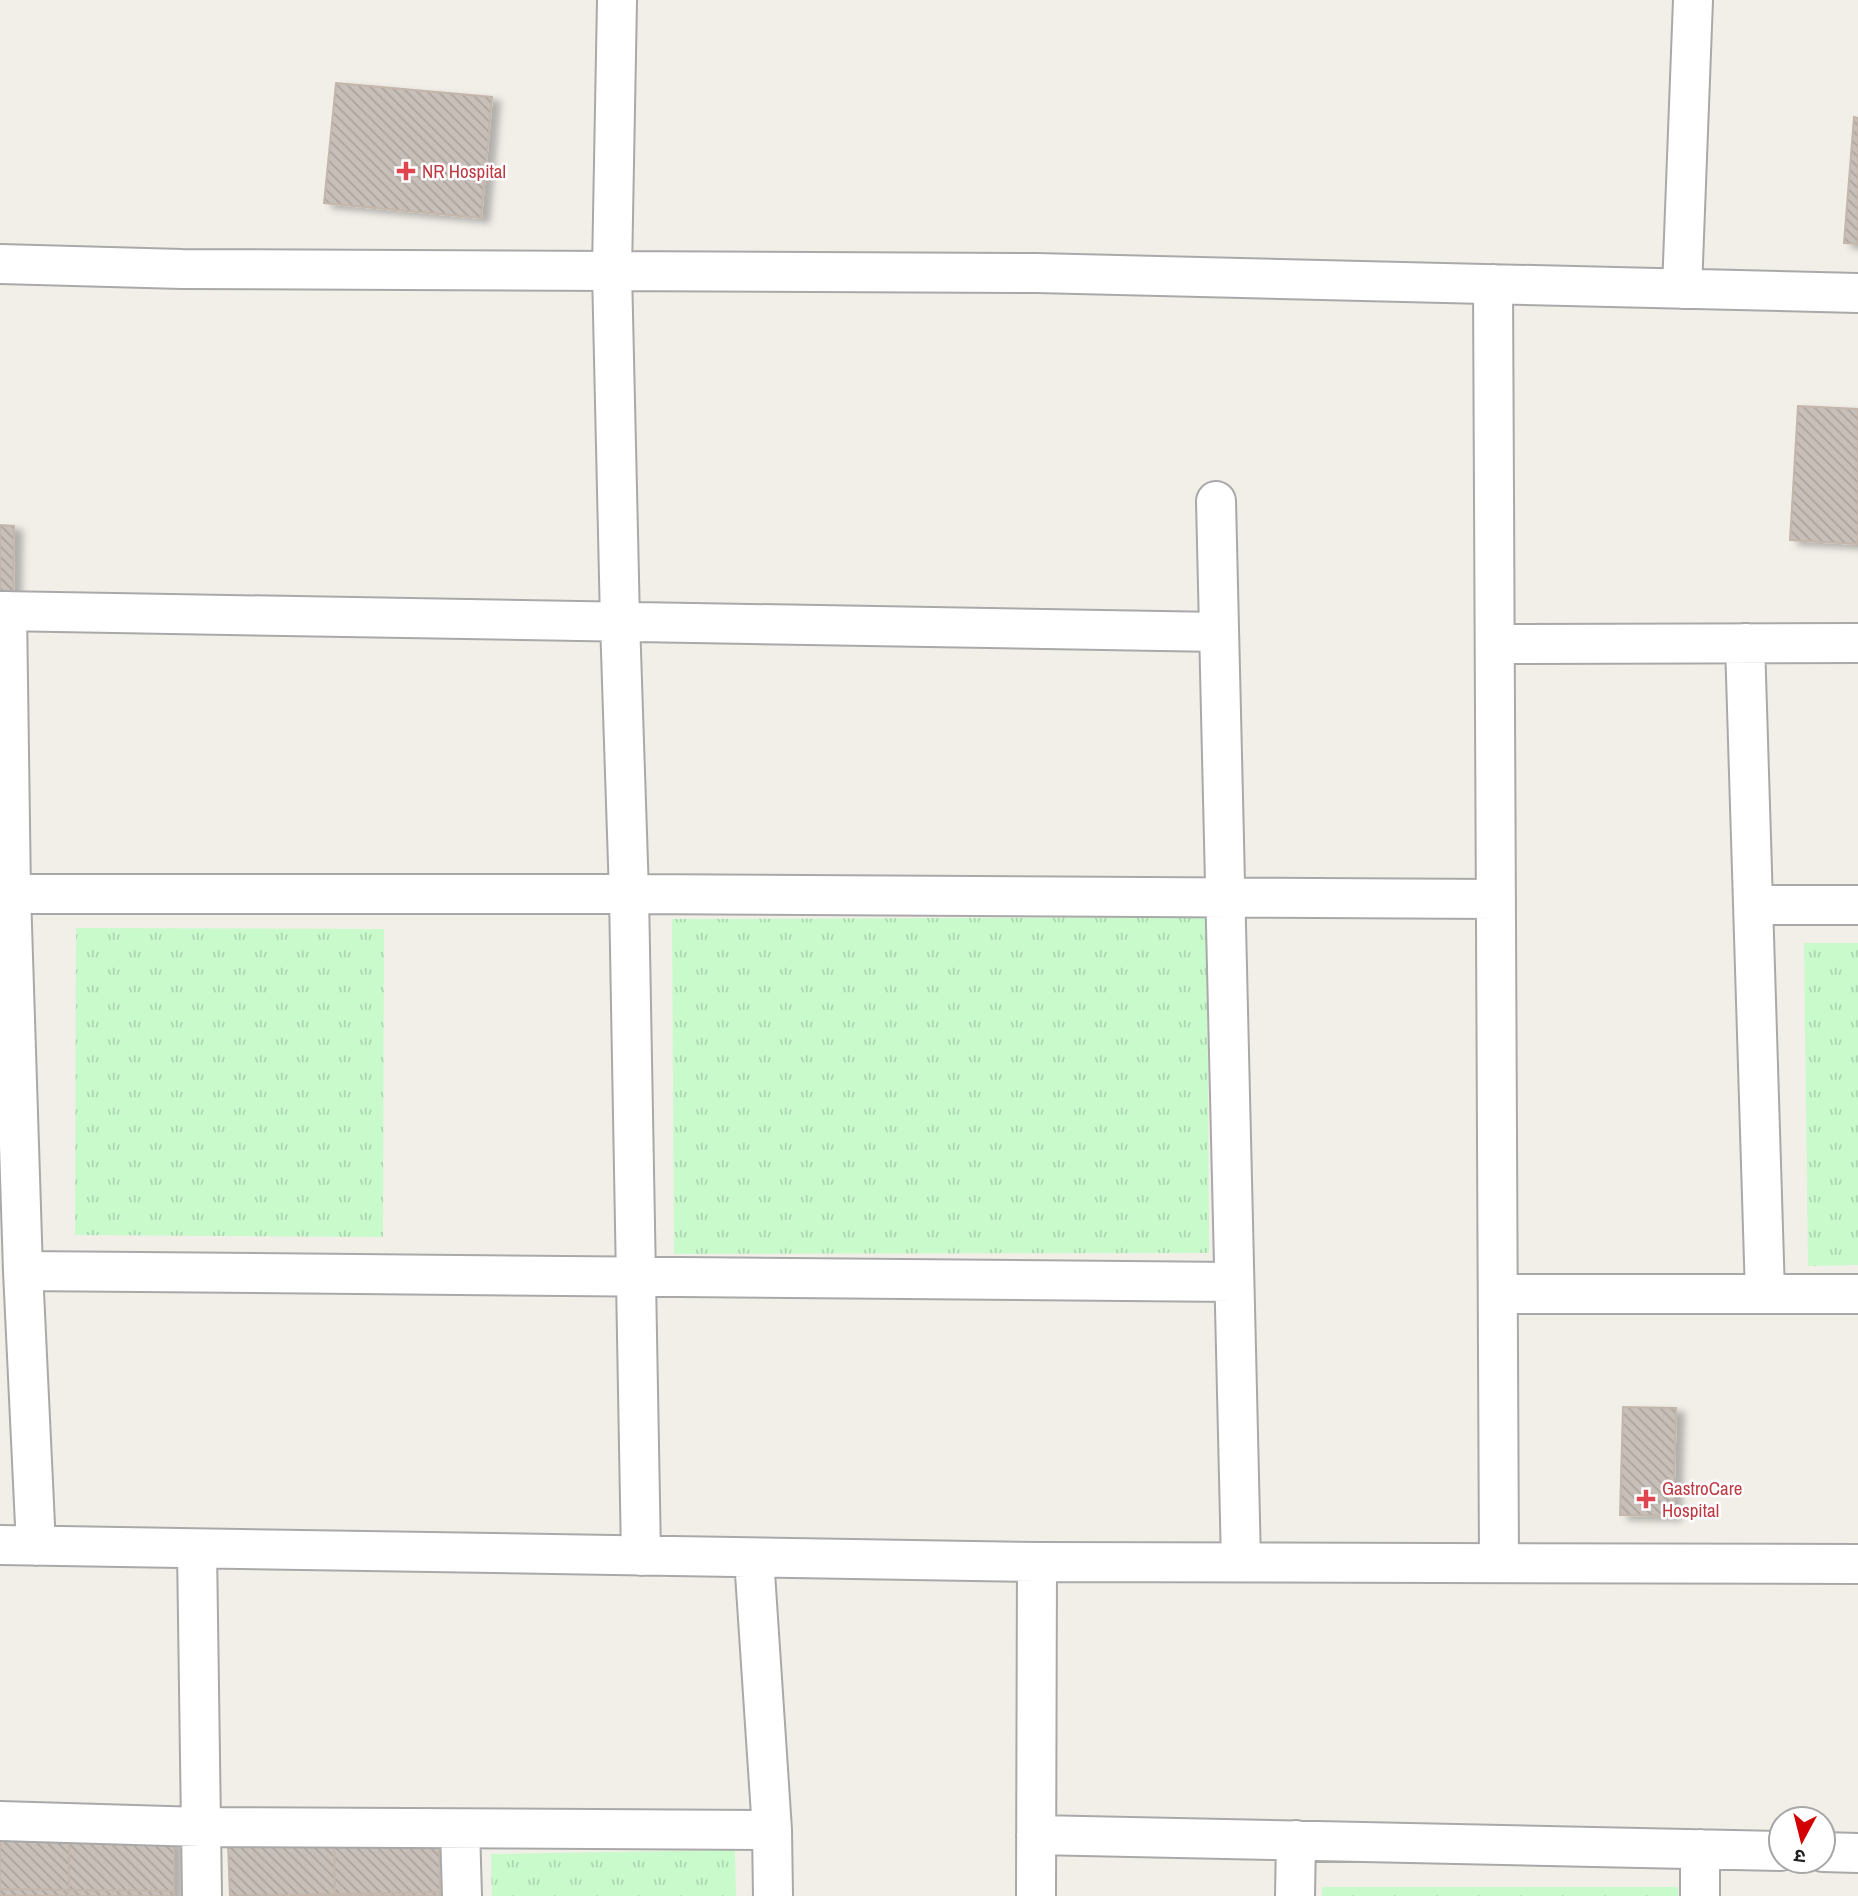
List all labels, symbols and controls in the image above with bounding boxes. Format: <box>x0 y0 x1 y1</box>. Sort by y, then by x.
place label: NR Hospital <box>422 158 506 184</box>
marker: NR Hospital <box>396 161 416 181</box>
place label: GastroCare Hospital <box>1662 1475 1743 1523</box>
marker: GastroCare Hospital <box>1636 1489 1656 1509</box>
north arrow <box>1767 1805 1837 1875</box>
text: उ <box>1792 1843 1807 1870</box>

